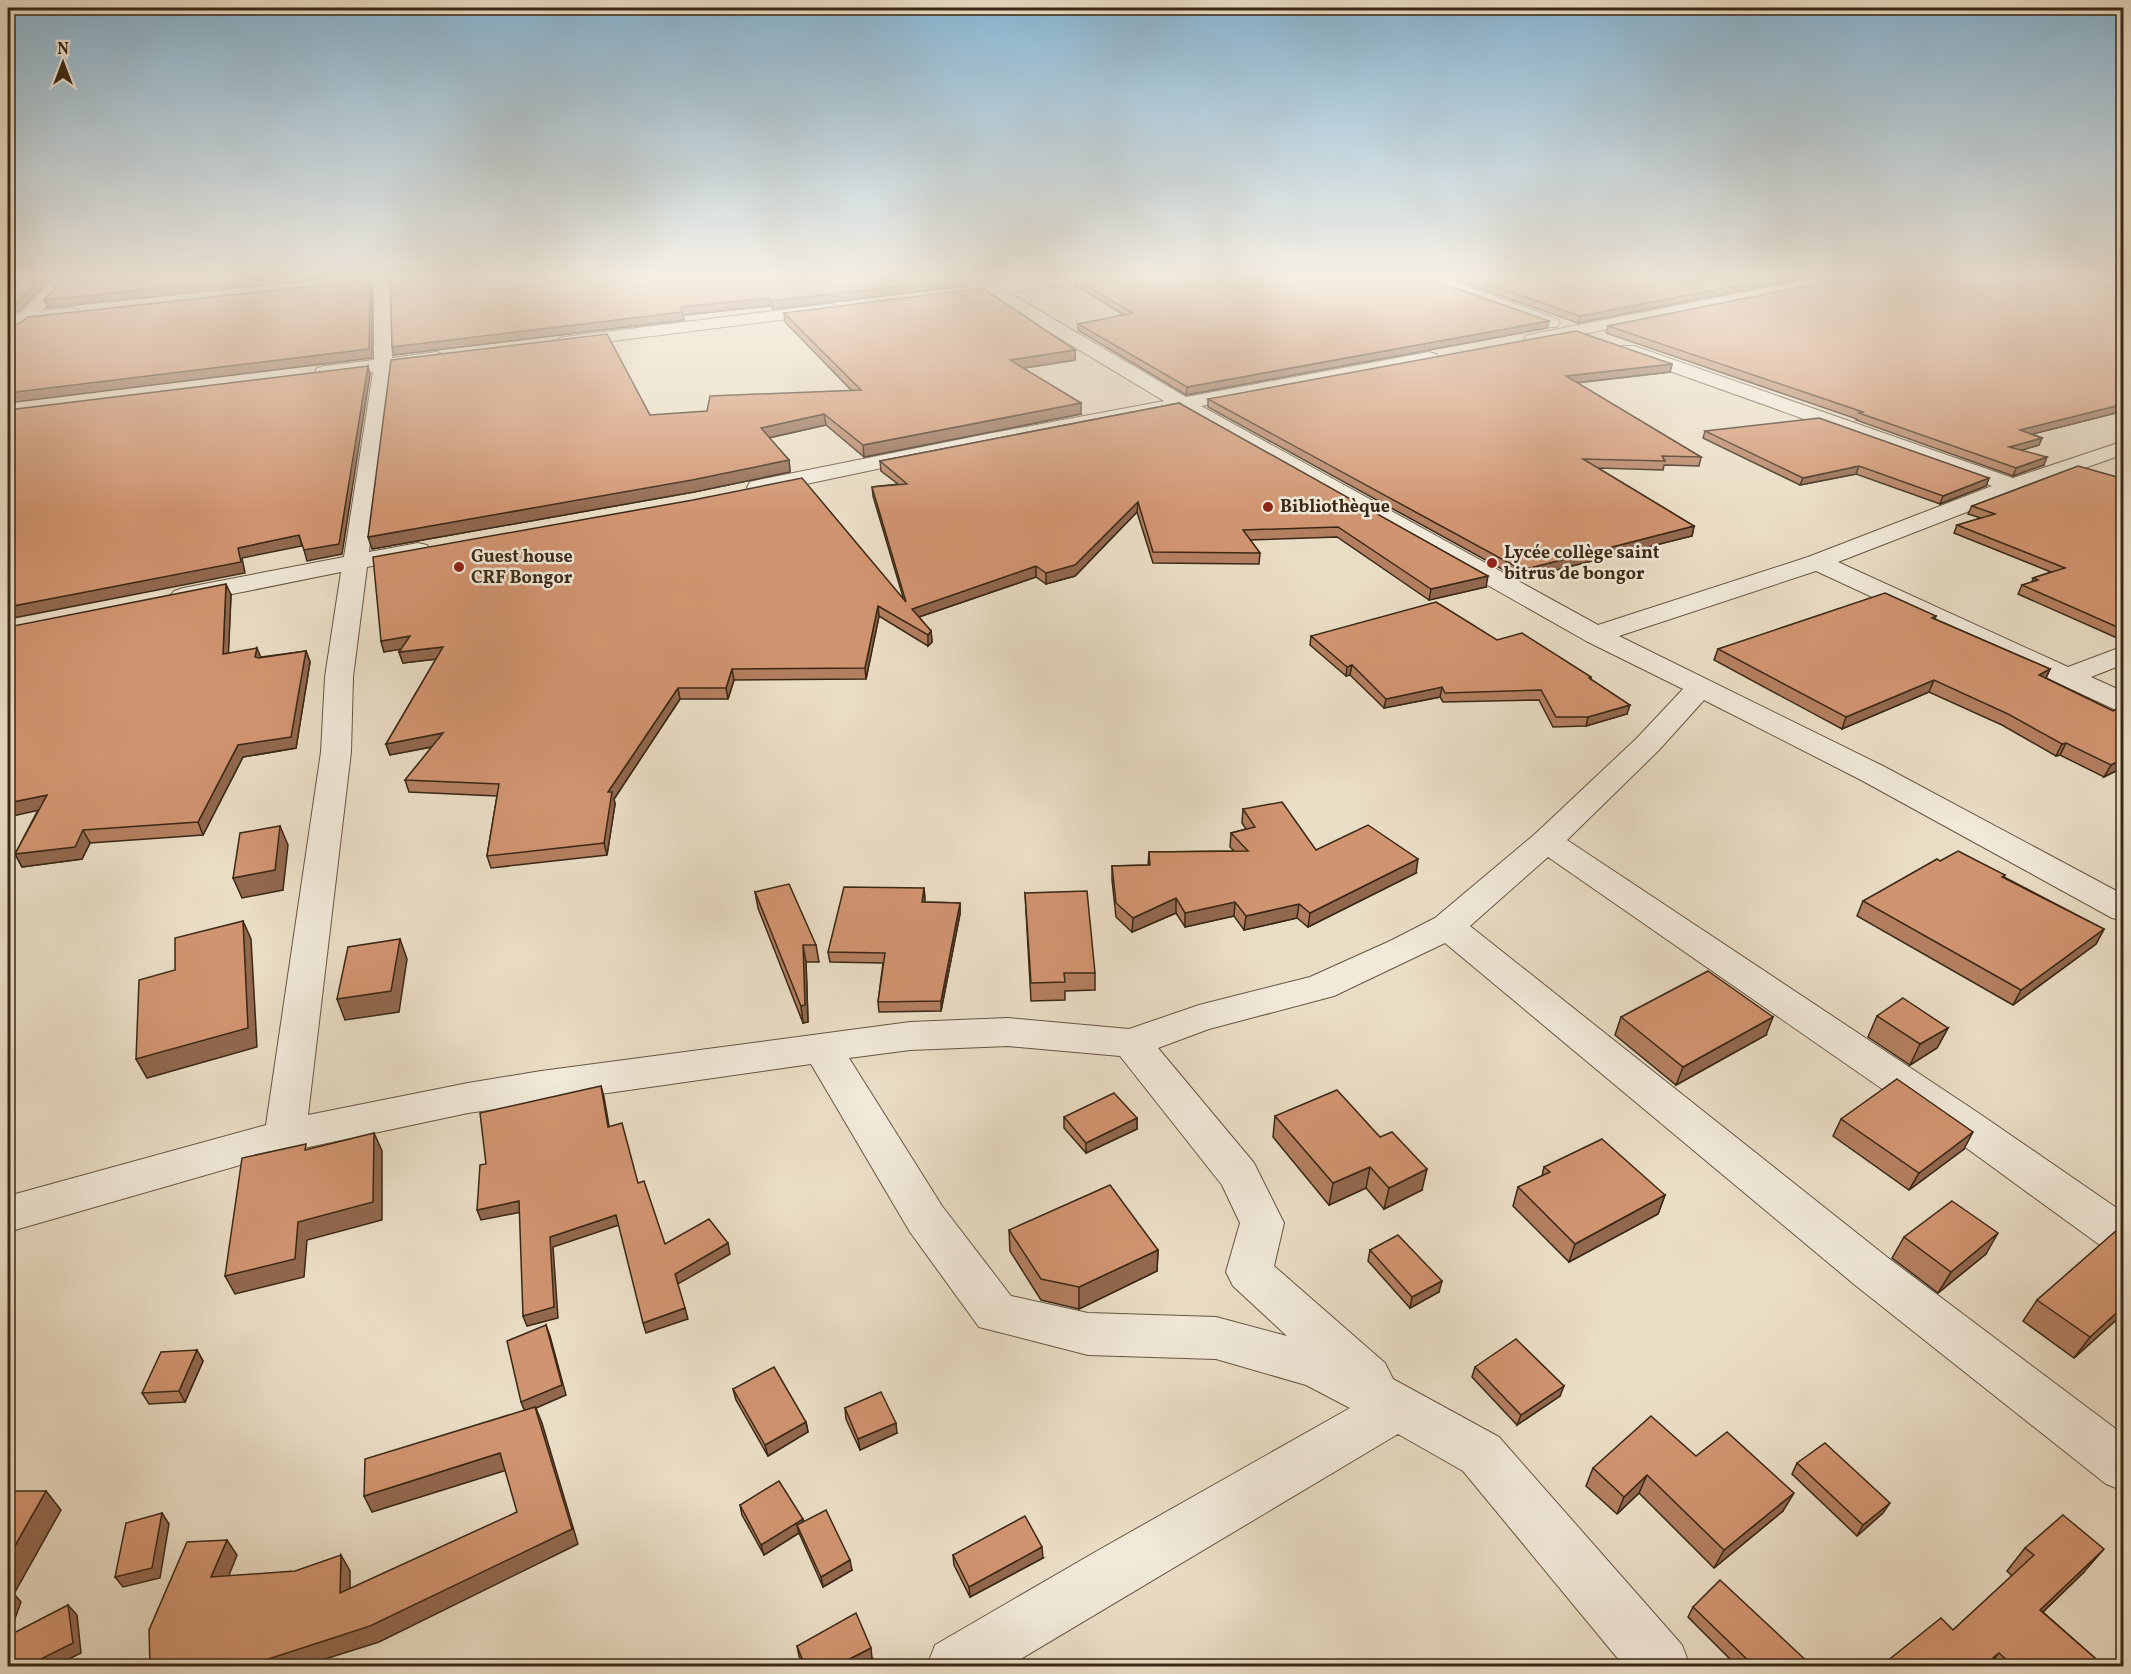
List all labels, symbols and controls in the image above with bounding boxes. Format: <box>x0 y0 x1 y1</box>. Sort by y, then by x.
north arrow <box>33 33 93 93</box>
text: N <box>57 39 69 61</box>
place label: Bibliothèque <box>1280 495 1390 520</box>
marker: Bibliothèque <box>1261 500 1275 514</box>
place label: Lycée collège saint bitrus de bongor <box>1504 541 1660 587</box>
place label: Guest house CRF Bongor <box>471 545 573 591</box>
marker: Lycée collège saint bitrus de bongor <box>1485 556 1499 570</box>
marker: Guest house CRF Bongor <box>452 560 466 574</box>

